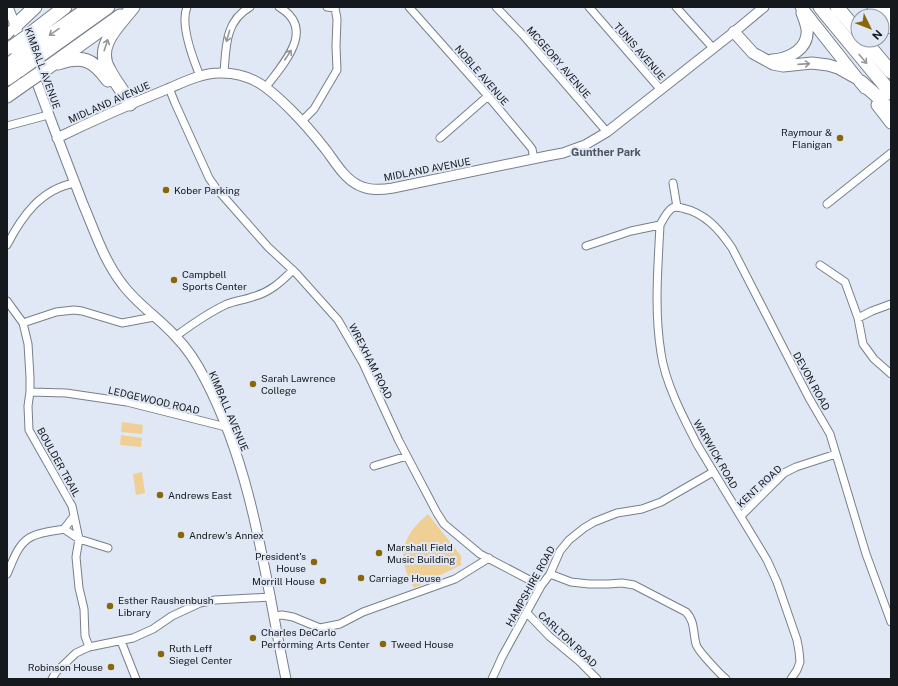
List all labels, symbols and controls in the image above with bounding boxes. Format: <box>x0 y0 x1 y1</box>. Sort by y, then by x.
north arrow <box>850 8 890 48</box>
street label: TUNIS AVENUE <box>612 20 668 82</box>
street label: MCGEORY AVENUE <box>525 24 593 100</box>
street label: KIMBALL AVENUE <box>23 26 63 110</box>
one-way arrow <box>48 28 59 36</box>
text: N <box>870 28 885 42</box>
one-way arrow <box>224 29 231 42</box>
one-way arrow <box>103 38 110 51</box>
street label: NOBLE AVENUE <box>453 42 511 108</box>
one-way arrow <box>285 49 293 61</box>
one-way arrow <box>858 53 867 64</box>
one-way arrow <box>797 61 810 68</box>
street label: MIDLAND AVENUE <box>66 79 152 125</box>
place label: Raymour & Flanigan <box>781 126 832 150</box>
marker: Raymour & Flanigan <box>835 133 845 143</box>
district label: Gunther Park <box>571 146 642 158</box>
street label: MIDLAND AVENUE <box>383 155 471 183</box>
place label: Kober Parking <box>174 184 240 196</box>
marker: Kober Parking <box>161 185 171 195</box>
place label: Campbell Sports Center <box>182 268 247 292</box>
marker: Campbell Sports Center <box>169 275 179 285</box>
street label: WREXHAM ROAD <box>347 321 395 401</box>
street label: DEVON ROAD <box>791 350 833 412</box>
street label: KIMBALL AVENUE <box>207 369 251 453</box>
place label: Sarah Lawrence College <box>261 372 336 396</box>
marker: Sarah Lawrence College <box>248 379 258 389</box>
street label: LEDGEWOOD ROAD <box>107 384 201 416</box>
street label: WARWICK ROAD <box>691 417 741 491</box>
street label: BOULDER TRAIL <box>35 425 83 499</box>
street label: KENT ROAD <box>734 462 784 510</box>
place label: Andrews East <box>168 489 232 501</box>
marker: Andrews East <box>155 490 165 500</box>
place label: Andrew's Annex <box>189 529 264 541</box>
marker: Andrew's Annex <box>176 530 186 540</box>
place label: Marshall Field Music Building <box>387 541 455 565</box>
street label: HAMPSHIRE ROAD <box>503 544 557 628</box>
marker: Marshall Field Music Building <box>374 548 384 558</box>
place label: President's House <box>255 550 306 574</box>
marker: President's House <box>309 557 319 567</box>
place label: Carriage House <box>369 572 441 584</box>
marker: Carriage House <box>356 573 366 583</box>
place label: Morrill House <box>252 575 315 587</box>
marker: Morrill House <box>318 576 328 586</box>
place label: Esther Raushenbush Library <box>118 594 214 618</box>
marker: Esther Raushenbush Library <box>105 601 115 611</box>
street label: CARLTON ROAD <box>536 609 600 669</box>
place label: Charles DeCarlo Performing Arts Center <box>261 626 370 650</box>
marker: Charles DeCarlo Performing Arts Center <box>248 633 258 643</box>
place label: Tweed House <box>391 638 454 650</box>
marker: Tweed House <box>378 639 388 649</box>
place label: Ruth Leff Siegel Center <box>169 642 233 666</box>
marker: Ruth Leff Siegel Center <box>156 649 166 659</box>
place label: Robinson House <box>28 661 103 673</box>
marker: Robinson House <box>106 662 116 672</box>

